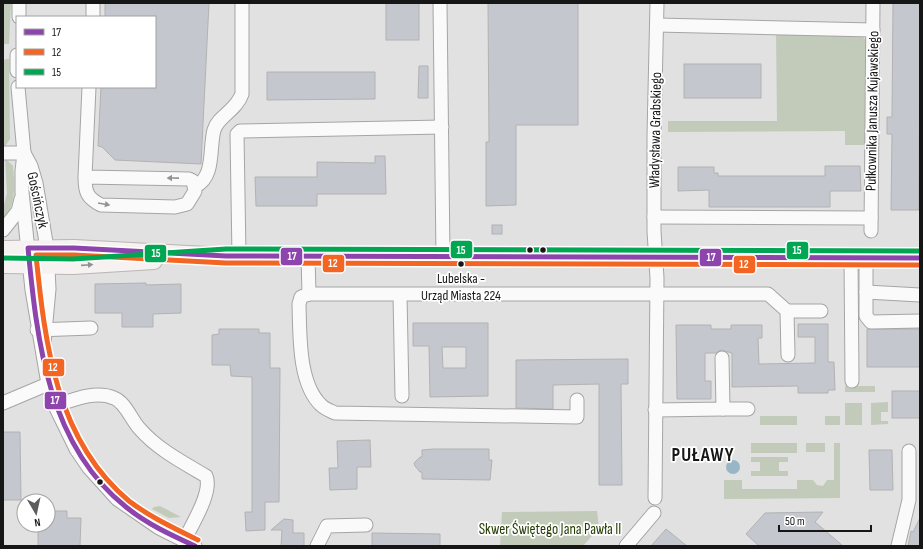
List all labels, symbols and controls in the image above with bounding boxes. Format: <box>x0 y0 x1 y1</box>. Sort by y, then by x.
legend <box>16 16 156 88</box>
text: 17 <box>52 25 61 40</box>
street label: Pułkownika Janusza Kujawskiego <box>862 31 883 191</box>
text: 12 <box>52 45 61 60</box>
text: 15 <box>52 65 61 80</box>
street label: Władysława Grabskiego <box>645 72 666 188</box>
street label: Gościńczyk <box>22 170 53 230</box>
one-way arrow <box>167 175 179 182</box>
one-way arrow <box>98 201 110 207</box>
line badge: 15 <box>450 240 473 259</box>
line badge: 15 <box>786 241 809 260</box>
line badge: 15 <box>144 244 167 263</box>
text: 15 <box>456 244 466 257</box>
text: 15 <box>792 244 802 257</box>
unlabelled marker <box>525 245 535 255</box>
unlabelled marker <box>538 245 548 255</box>
text: 15 <box>151 247 161 260</box>
line badge: 17 <box>280 247 303 266</box>
line badge: 17 <box>699 248 722 267</box>
text: 17 <box>287 250 297 263</box>
text: 17 <box>706 251 716 264</box>
line badge: 12 <box>322 254 345 273</box>
line badge: 12 <box>733 255 756 274</box>
text: 12 <box>328 257 338 270</box>
text: 12 <box>739 258 749 271</box>
marker: Lubelska - Urząd Miasta 224 <box>456 259 466 269</box>
one-way arrow <box>81 262 93 269</box>
place label: Lubelska - Urząd Miasta 224 <box>421 270 501 304</box>
line badge: 12 <box>42 358 65 377</box>
text: 12 <box>48 361 58 374</box>
line badge: 17 <box>44 391 67 410</box>
text: 17 <box>50 394 60 407</box>
district label: PUŁAWY <box>672 444 734 467</box>
unlabelled marker <box>95 477 105 487</box>
north arrow <box>16 493 56 533</box>
scale bar <box>779 507 871 533</box>
text: 50 m <box>785 514 805 529</box>
text: N <box>33 516 41 529</box>
park label: Skwer Świętego Jana Pawła II <box>479 520 621 539</box>

